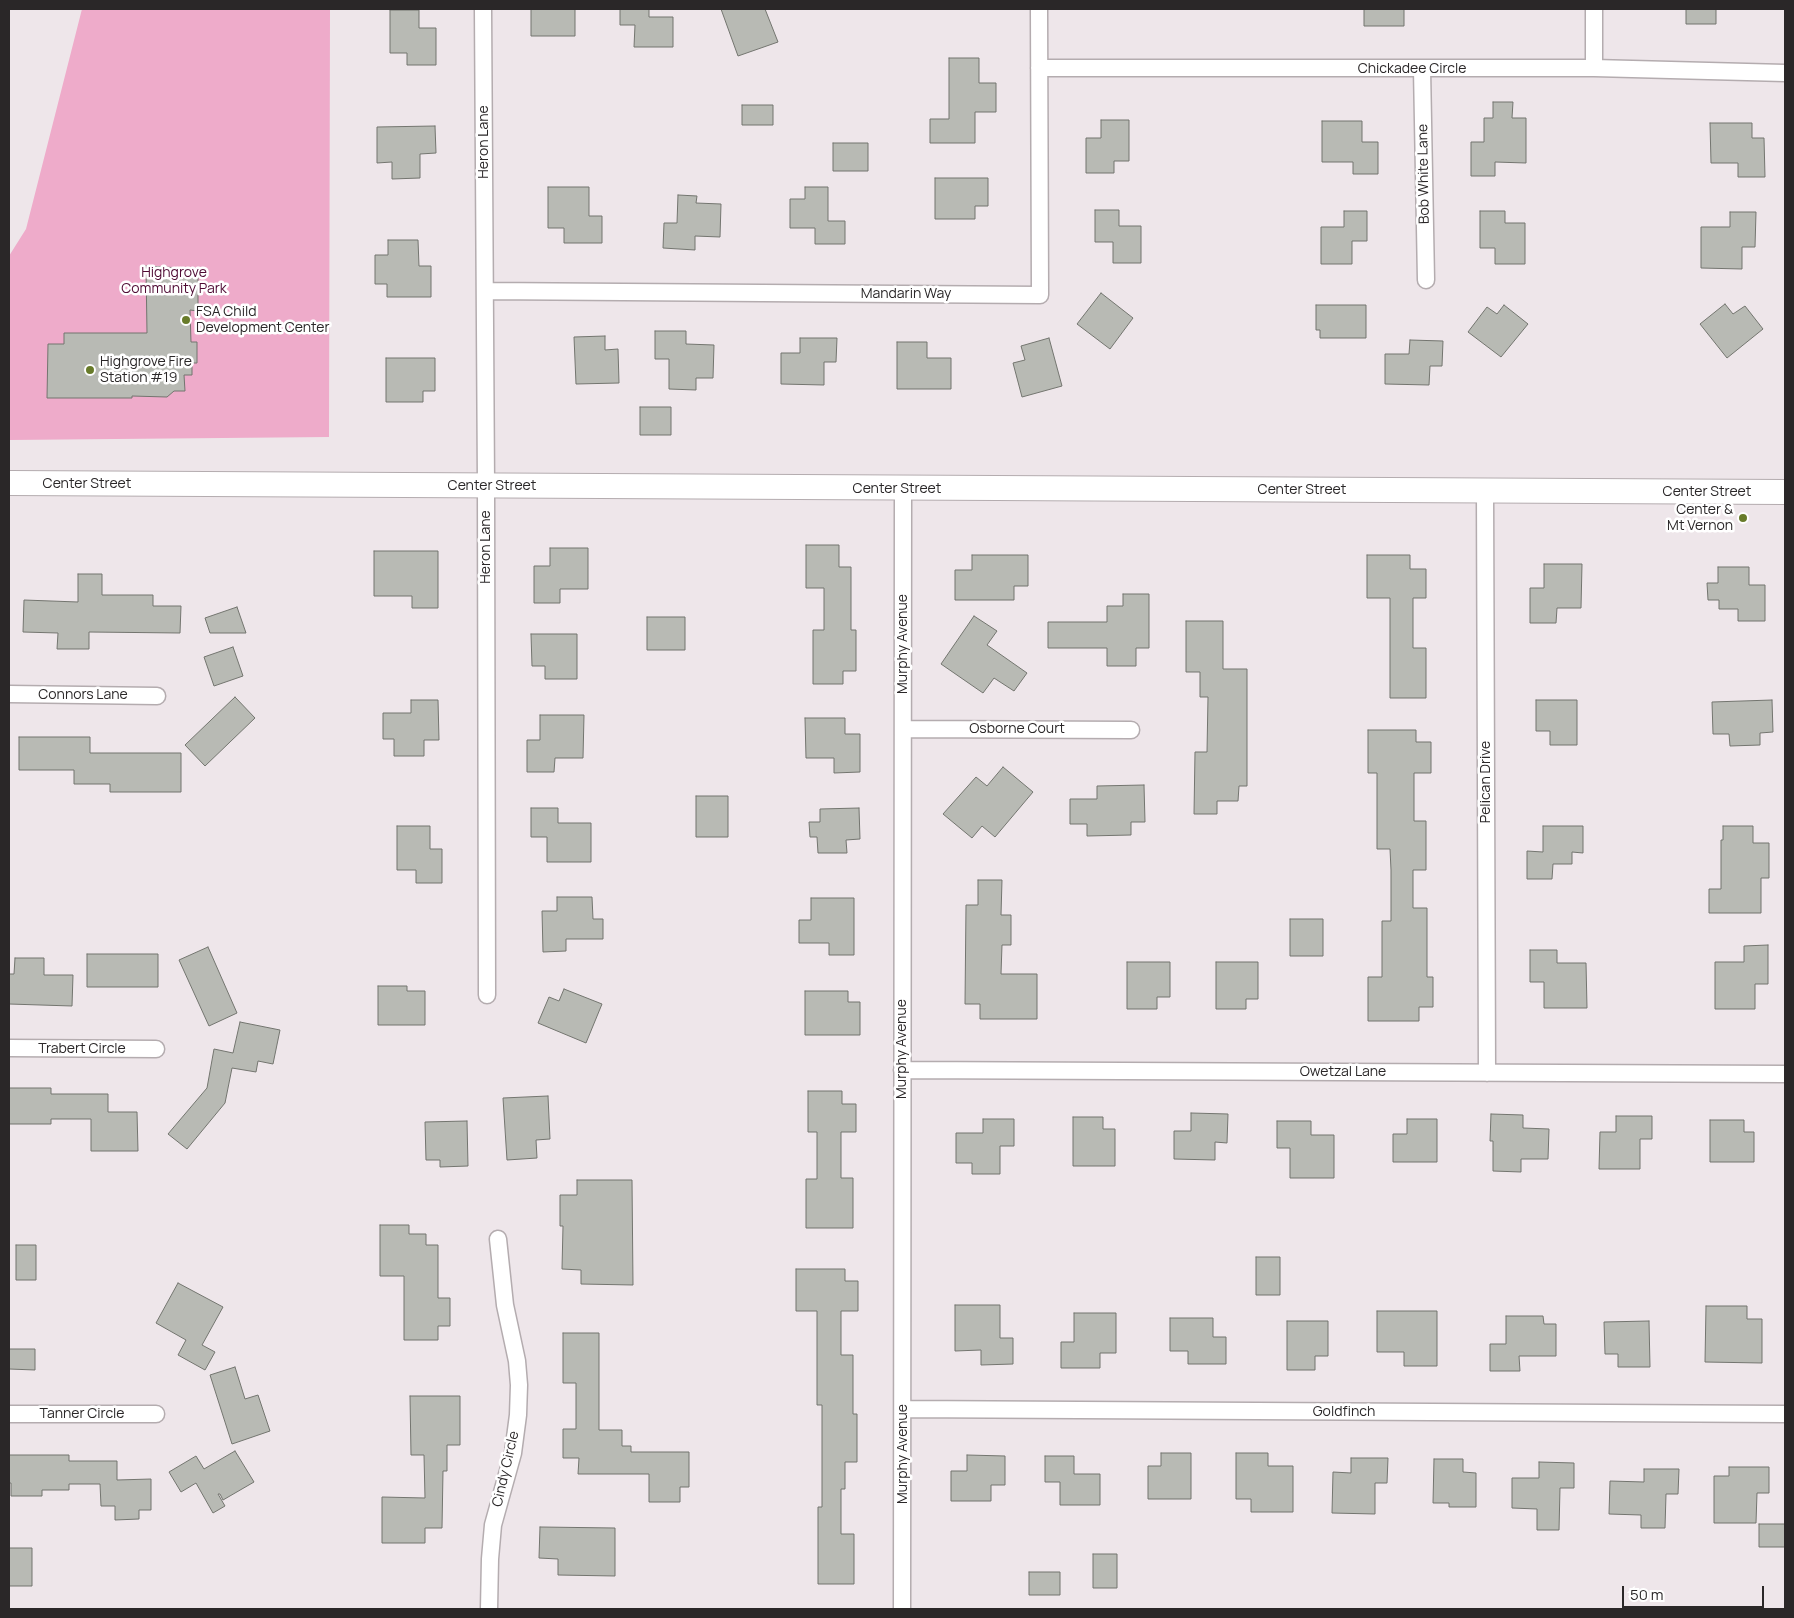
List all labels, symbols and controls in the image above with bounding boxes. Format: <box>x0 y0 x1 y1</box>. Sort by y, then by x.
street label: Chickadee Circle <box>1358 61 1466 77</box>
street label: Heron Lane <box>476 105 492 179</box>
street label: Bob White Lane <box>1415 124 1433 224</box>
park label: Highgrove Community Park <box>121 265 227 298</box>
street label: Mandarin Way <box>861 286 951 302</box>
place label: FSA Child Development Center <box>196 304 330 336</box>
marker: FSA Child Development Center <box>180 314 192 326</box>
place label: Highgrove Fire Station #19 <box>100 354 192 387</box>
marker: Highgrove Fire Station #19 <box>84 364 96 376</box>
street label: Center Street <box>43 476 131 492</box>
street label: Center Street <box>448 478 536 494</box>
street label: Center Street <box>853 481 941 497</box>
street label: Center Street <box>1258 482 1346 498</box>
street label: Center Street <box>1663 484 1751 500</box>
place label: Center & Mt Vernon <box>1667 502 1733 534</box>
street label: Heron Lane <box>478 510 494 584</box>
marker: Center & Mt Vernon <box>1737 512 1749 524</box>
street label: Murphy Avenue <box>895 594 911 694</box>
street label: Connors Lane <box>38 687 128 703</box>
street label: Osborne Court <box>969 721 1065 737</box>
street label: Pelican Drive <box>1478 741 1494 823</box>
street label: Murphy Avenue <box>894 999 910 1099</box>
street label: Trabert Circle <box>38 1041 126 1057</box>
street label: Owetzal Lane <box>1300 1064 1386 1080</box>
street label: Murphy Avenue <box>895 1404 911 1504</box>
street label: Goldfinch <box>1313 1404 1375 1420</box>
street label: Tanner Circle <box>40 1406 124 1422</box>
street label: Cindy Circle <box>489 1429 523 1509</box>
scale bar <box>1624 1576 1766 1608</box>
text: 50 m <box>1630 1584 1664 1605</box>

